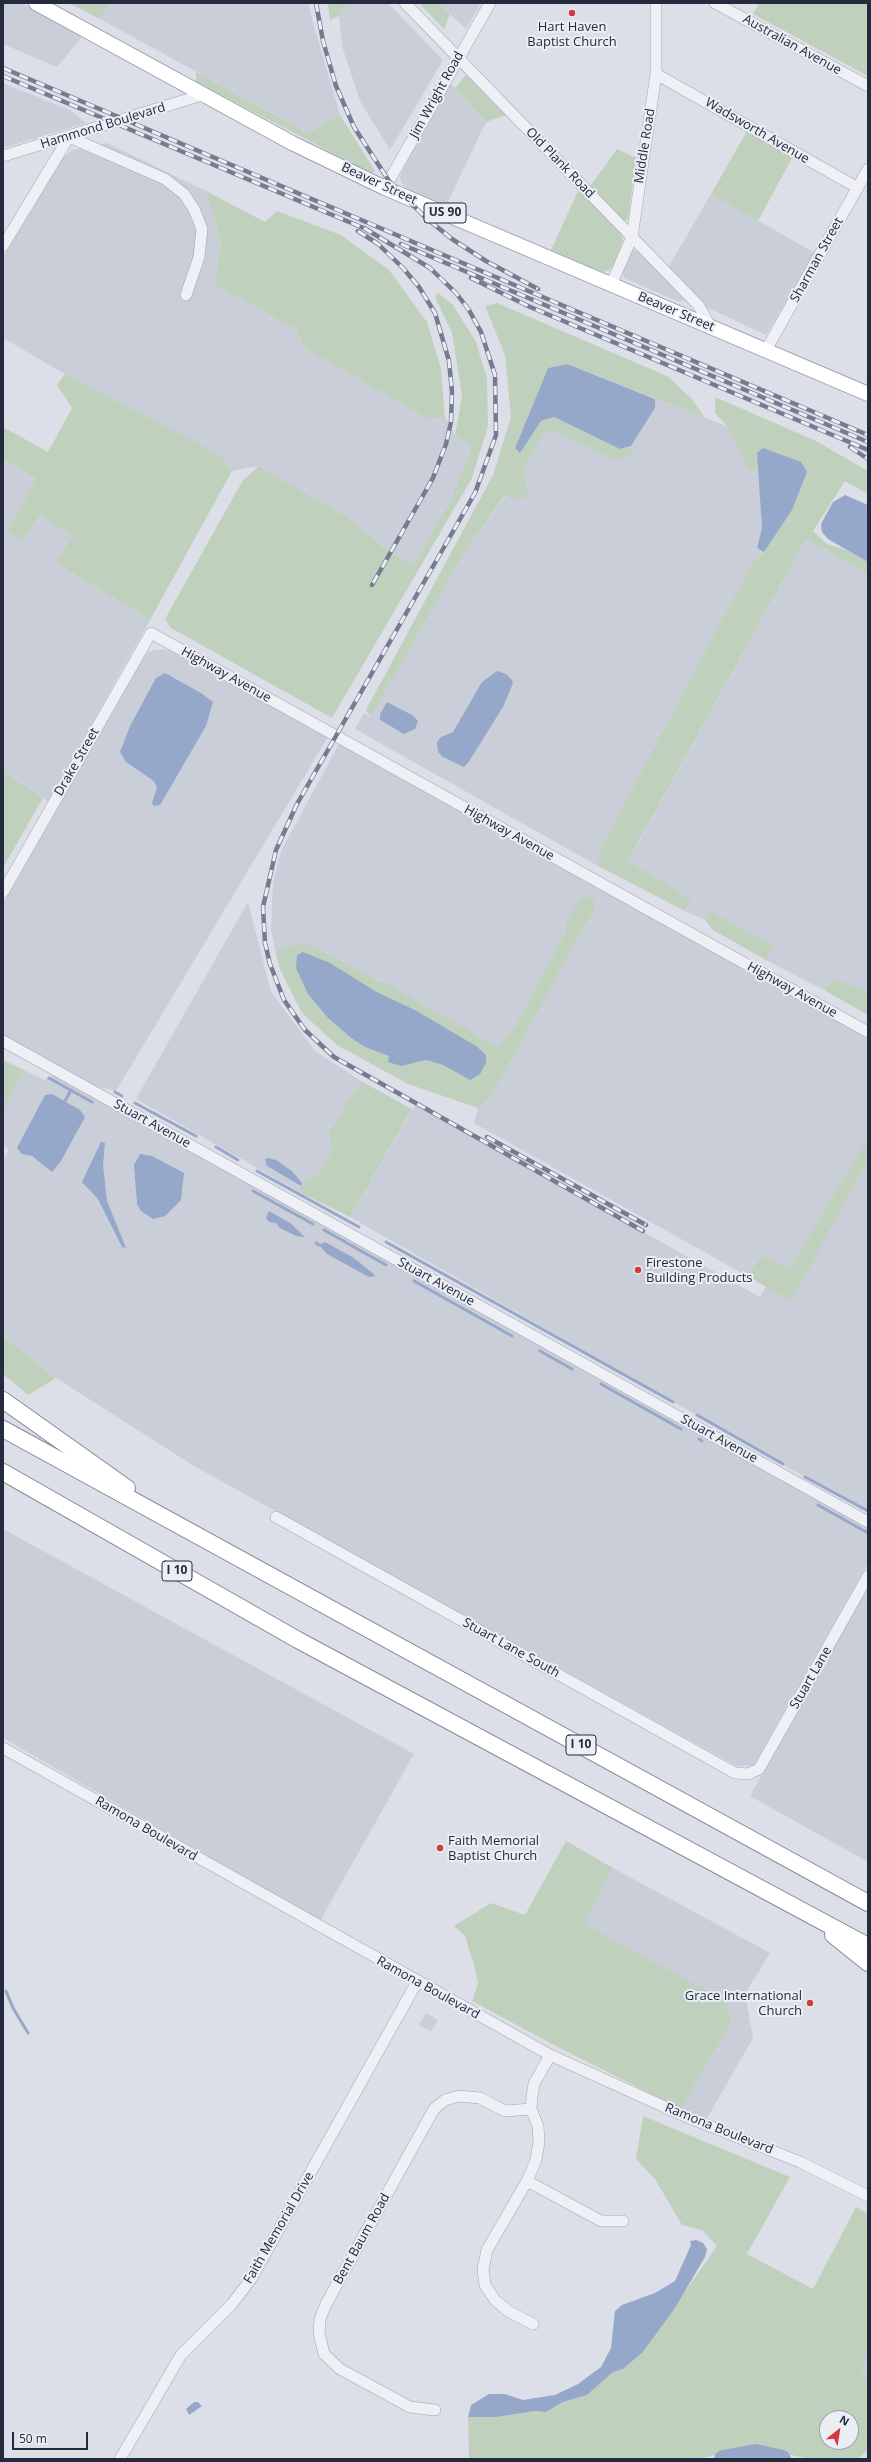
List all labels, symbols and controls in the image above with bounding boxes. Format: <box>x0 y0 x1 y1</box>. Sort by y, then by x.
marker: Hart Haven Baptist Church <box>567 8 577 18</box>
street label: Australian Avenue <box>740 12 844 78</box>
place label: Hart Haven Baptist Church <box>527 19 617 50</box>
street label: Jim Wright Road <box>407 49 467 141</box>
street label: Wadsworth Avenue <box>702 95 812 167</box>
street label: Hammond Boulevard <box>39 100 167 152</box>
street label: Middle Road <box>631 107 659 185</box>
street label: Old Plank Road <box>522 124 598 202</box>
street label: Beaver Street <box>339 160 419 208</box>
road number: US 90 <box>424 203 466 223</box>
street label: Sharman Street <box>787 215 847 305</box>
street label: Beaver Street <box>635 289 717 335</box>
street label: Highway Avenue <box>178 644 274 706</box>
street label: Drake Street <box>51 725 103 799</box>
street label: Highway Avenue <box>461 802 557 864</box>
street label: Highway Avenue <box>744 959 840 1021</box>
street label: Stuart Avenue <box>111 1096 193 1152</box>
street label: Stuart Avenue <box>395 1254 477 1310</box>
place label: Firestone Building Products <box>646 1255 753 1286</box>
marker: Firestone Building Products <box>633 1265 643 1275</box>
street label: Stuart Avenue <box>678 1411 760 1467</box>
road number: I 10 <box>162 1561 192 1581</box>
street label: Stuart Lane South <box>460 1615 562 1681</box>
street label: Stuart Lane <box>787 1644 835 1712</box>
road number: I 10 <box>566 1735 596 1755</box>
street label: Ramona Boulevard <box>92 1793 200 1865</box>
place label: Faith Memorial Baptist Church <box>448 1833 539 1864</box>
marker: Faith Memorial Baptist Church <box>435 1843 445 1853</box>
street label: Ramona Boulevard <box>374 1953 482 2023</box>
place label: Grace International Church <box>685 1988 802 2019</box>
marker: Grace International Church <box>805 1998 815 2008</box>
street label: Ramona Boulevard <box>663 2100 775 2158</box>
street label: Faith Memorial Drive <box>241 2169 317 2287</box>
street label: Bent Baum Road <box>331 2191 393 2287</box>
north arrow <box>819 2410 859 2450</box>
text: N <box>837 2411 852 2429</box>
scale bar <box>14 2424 90 2450</box>
text: 50 m <box>19 2430 47 2447</box>

